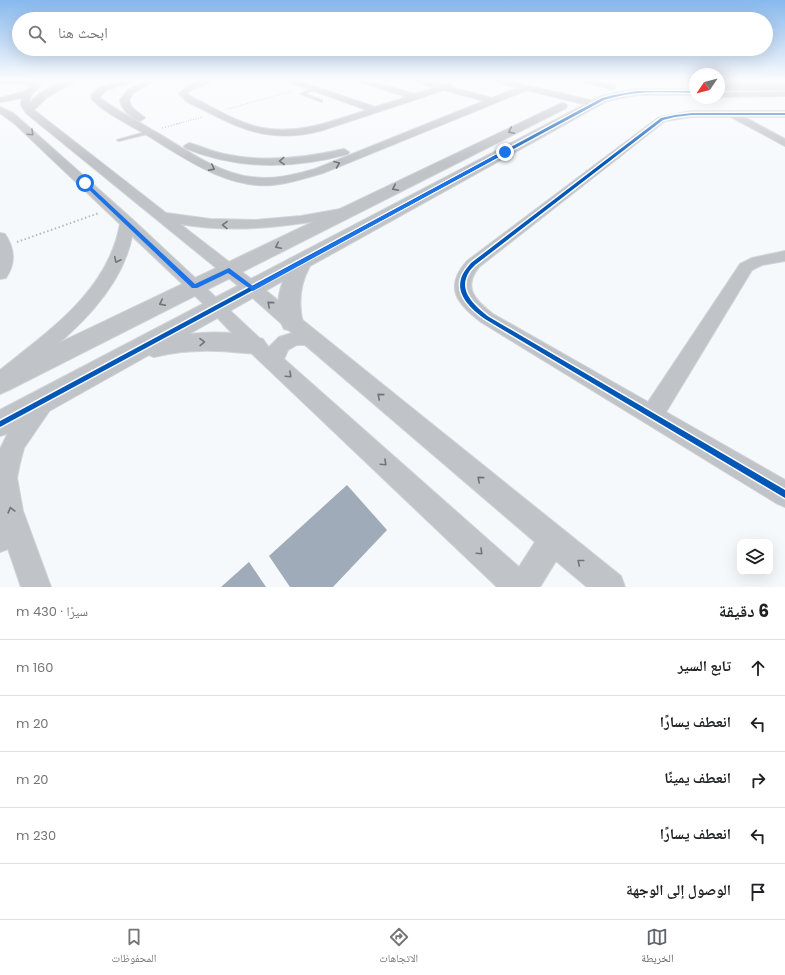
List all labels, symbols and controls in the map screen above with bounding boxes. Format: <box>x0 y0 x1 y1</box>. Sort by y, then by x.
search box <box>12 12 773 56</box>
text: ابحث هنا <box>58 22 108 43</box>
icon: search <box>26 23 48 45</box>
north arrow <box>689 68 725 104</box>
one-way arrow <box>508 126 516 133</box>
one-way arrow <box>26 128 34 136</box>
route end <box>496 143 514 161</box>
one-way arrow <box>279 157 285 165</box>
one-way arrow <box>333 161 341 169</box>
one-way arrow <box>208 164 216 171</box>
route start <box>76 174 94 192</box>
one-way arrow <box>392 183 399 191</box>
one-way arrow <box>222 221 228 229</box>
one-way arrow <box>275 241 283 248</box>
one-way arrow <box>114 255 122 263</box>
one-way arrow <box>158 298 166 306</box>
one-way arrow <box>267 301 275 308</box>
one-way arrow <box>199 338 205 346</box>
one-way arrow <box>284 371 292 378</box>
one-way arrow <box>377 394 385 401</box>
one-way arrow <box>380 459 387 466</box>
one-way arrow <box>478 477 485 484</box>
one-way arrow <box>7 507 16 514</box>
map controls <box>737 539 773 575</box>
button: layers <box>737 539 773 575</box>
one-way arrow <box>475 547 483 554</box>
one-way arrow <box>578 560 585 567</box>
text: 6 دقيقة <box>719 599 769 623</box>
text: سيرًا · 430 m <box>16 602 88 621</box>
text: تابع السير <box>678 655 731 676</box>
icon: ahead <box>747 657 769 679</box>
text: 160 m <box>16 658 53 677</box>
text: انعطف يسارًا <box>660 711 731 732</box>
icon: left <box>747 713 769 735</box>
text: 20 m <box>16 714 49 733</box>
text: انعطف يمينًا <box>664 767 731 788</box>
icon: right <box>747 769 769 791</box>
text: 20 m <box>16 770 49 789</box>
text: انعطف يسارًا <box>660 823 731 844</box>
icon: left <box>747 825 769 847</box>
text: 230 m <box>16 826 56 845</box>
text: الوصول إلى الوجهة <box>626 879 731 900</box>
icon: arrive <box>747 881 769 903</box>
tab: المحفوظات <box>111 926 156 969</box>
tab: الاتجاهات <box>379 926 418 969</box>
tab: الخريطة <box>641 926 674 969</box>

